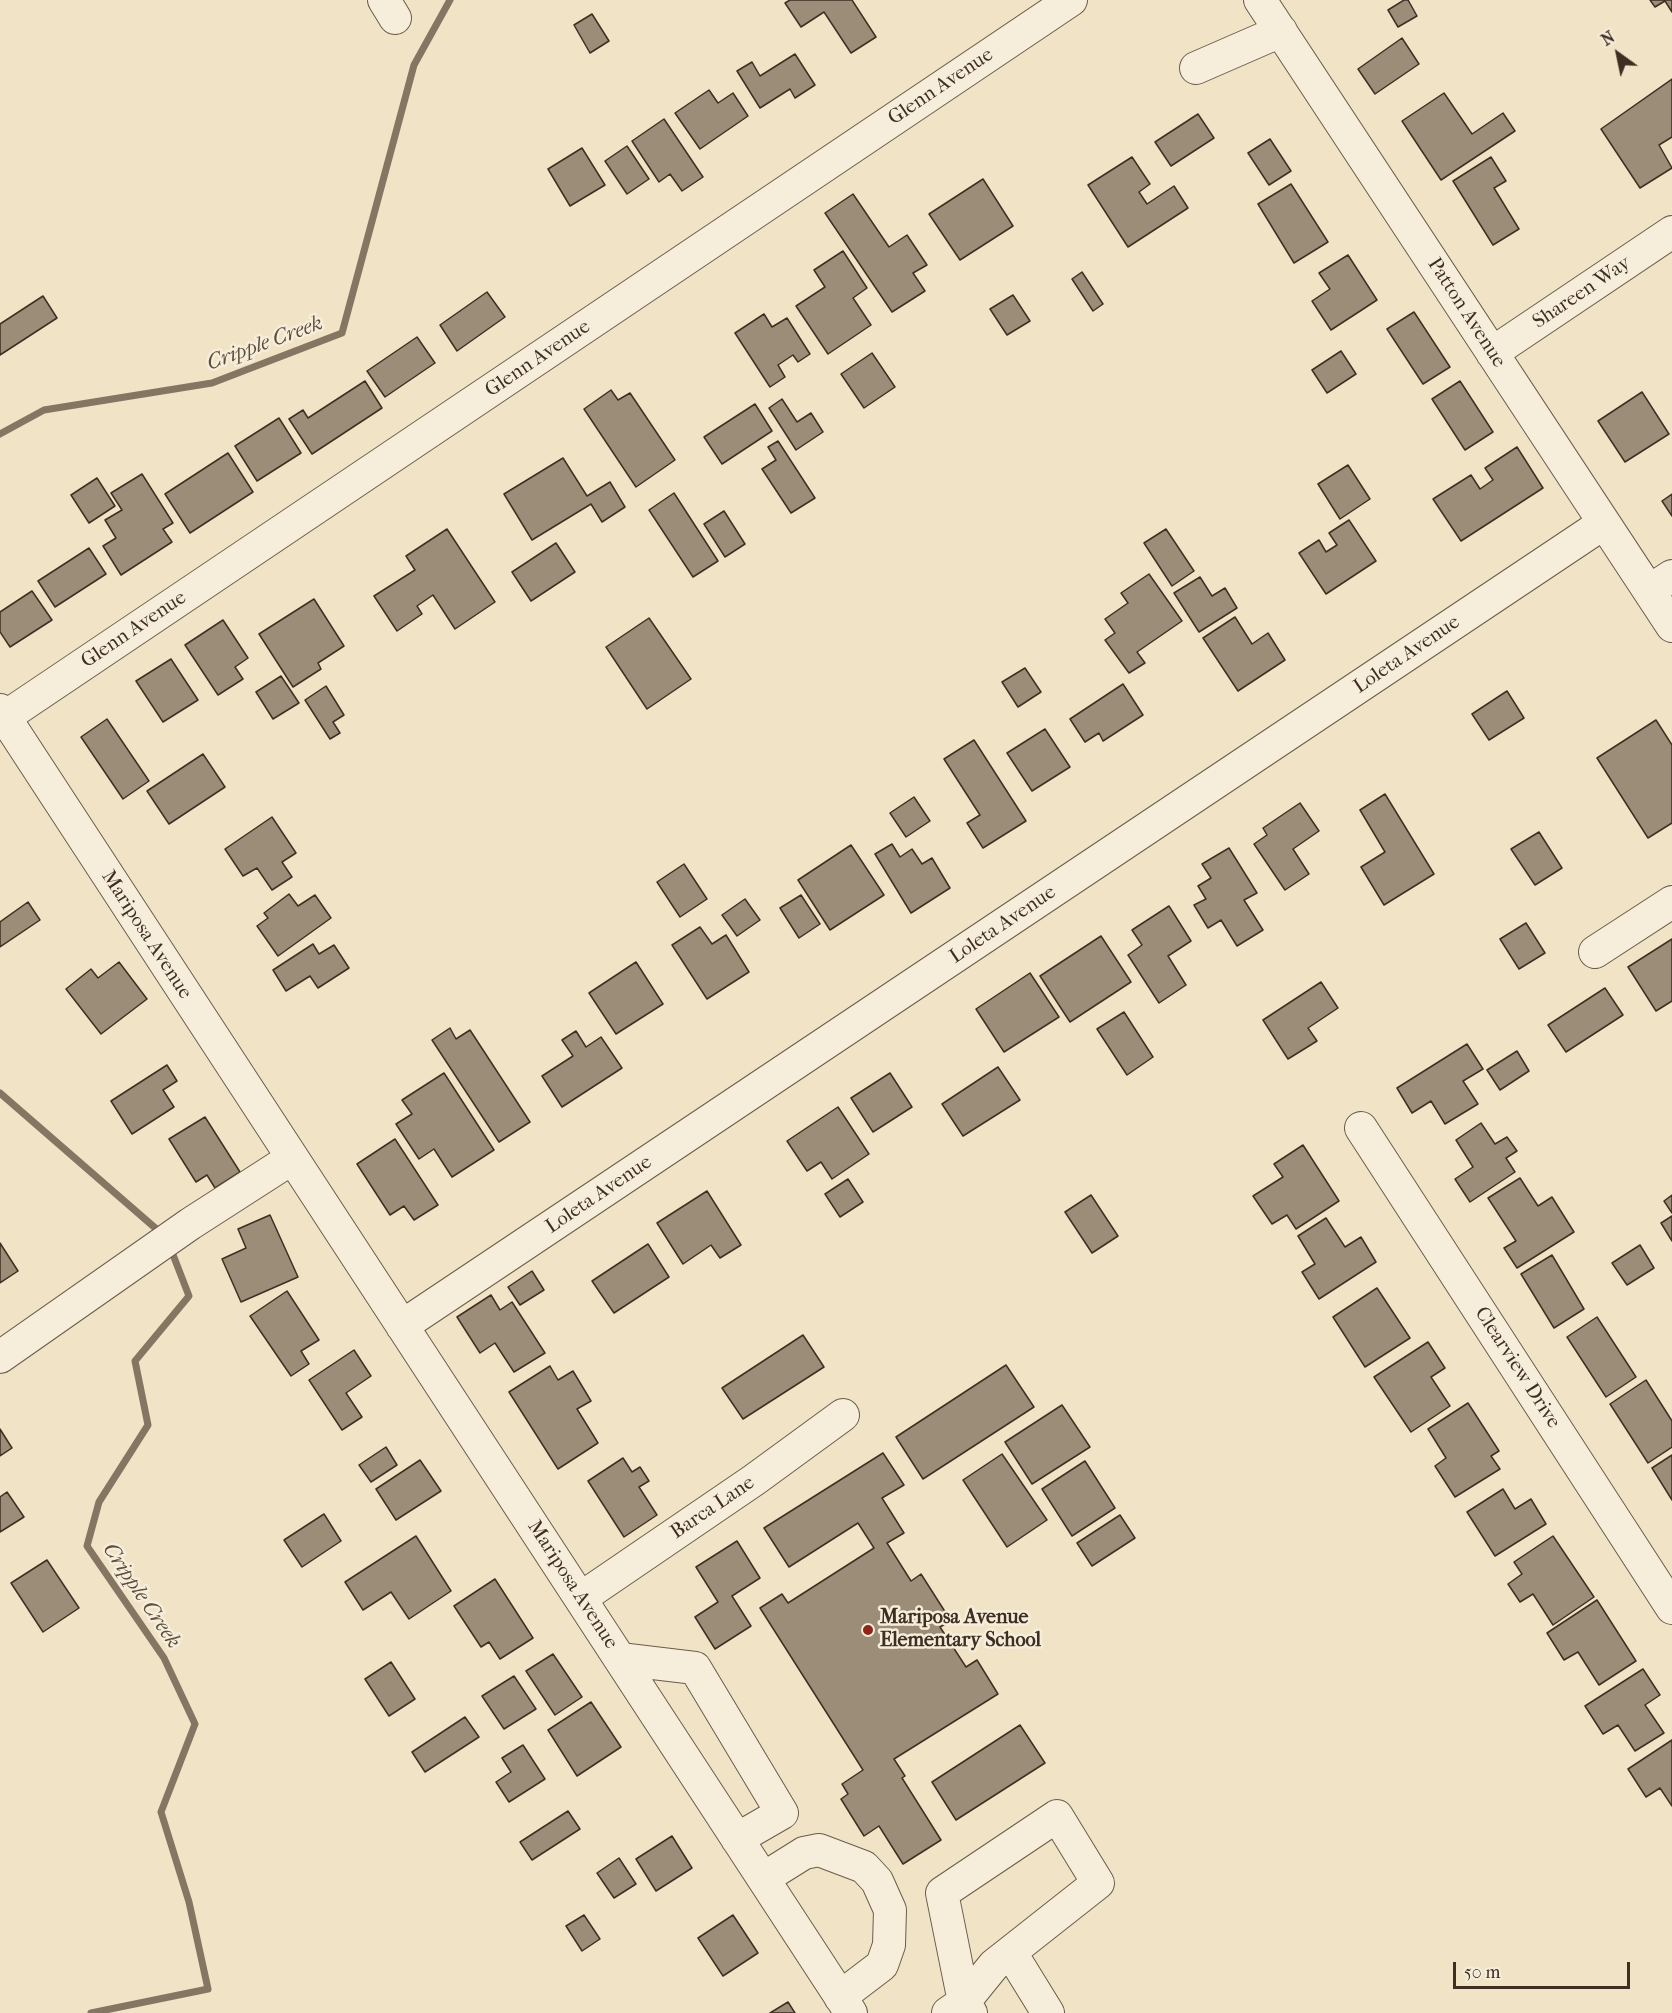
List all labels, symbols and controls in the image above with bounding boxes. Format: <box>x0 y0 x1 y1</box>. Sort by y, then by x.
north arrow <box>1588 24 1648 84</box>
text: N <box>1598 27 1618 50</box>
street label: Glenn Avenue <box>884 43 998 131</box>
street label: Shareen Way <box>1529 252 1635 334</box>
street label: Patton Avenue <box>1422 254 1510 372</box>
water label: Cripple Creek <box>204 311 326 377</box>
street label: Glenn Avenue <box>481 315 595 403</box>
street label: Glenn Avenue <box>77 586 191 674</box>
street label: Loleta Avenue <box>1349 611 1465 699</box>
street label: Mariposa Avenue <box>96 866 196 1004</box>
street label: Loleta Avenue <box>945 881 1061 969</box>
street label: Loleta Avenue <box>541 1151 657 1239</box>
street label: Clearview Drive <box>1469 1303 1565 1433</box>
street label: Barca Lane <box>667 1471 759 1545</box>
street label: Mariposa Avenue <box>522 1516 622 1654</box>
water label: Cripple Creek <box>97 1539 185 1653</box>
place label: Mariposa Avenue Elementary School <box>880 1606 1041 1653</box>
marker: Mariposa Avenue Elementary School <box>861 1623 875 1637</box>
scale bar <box>1456 1950 1633 1988</box>
text: 50 m <box>1464 1962 1500 1983</box>

